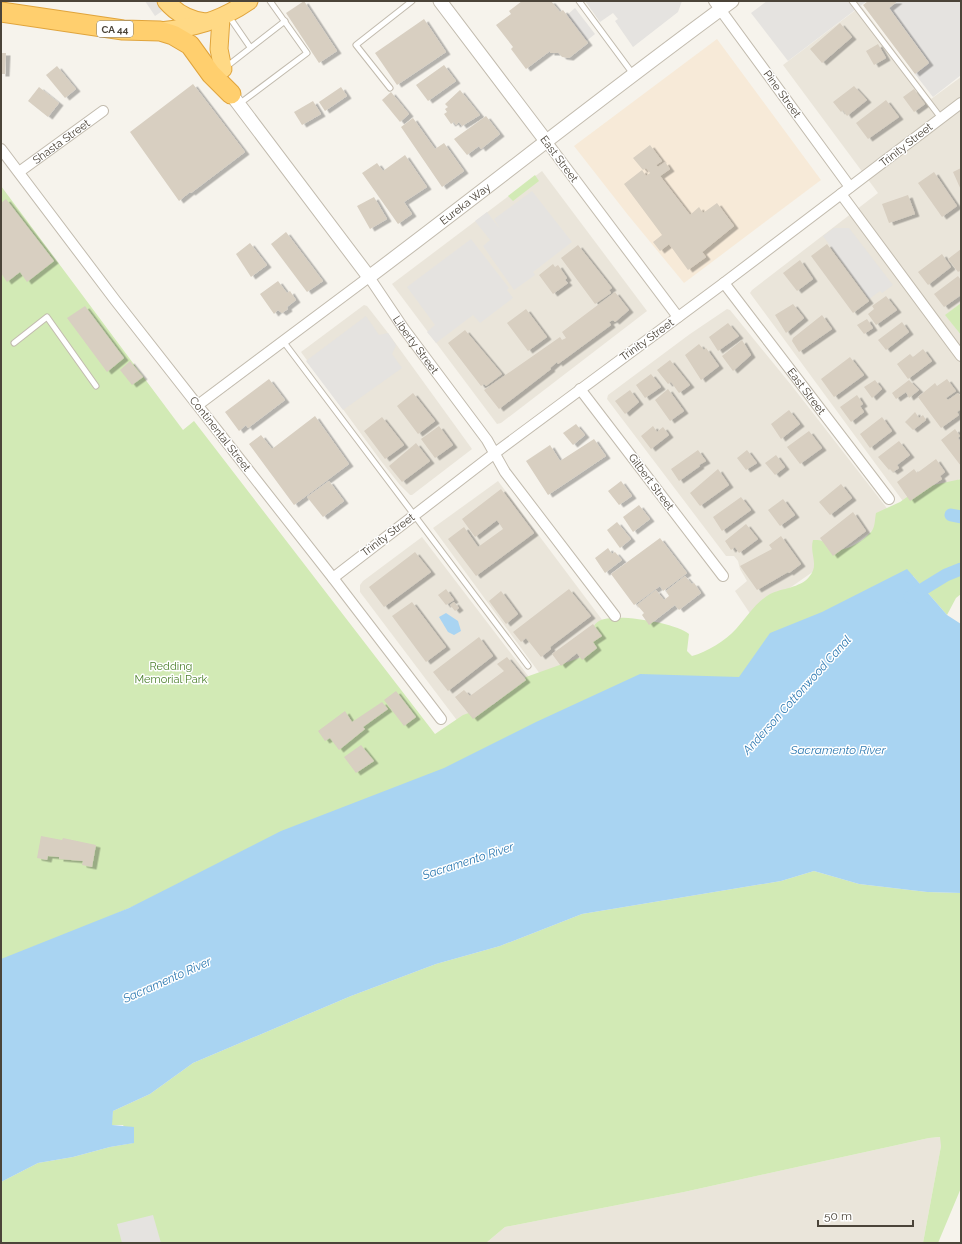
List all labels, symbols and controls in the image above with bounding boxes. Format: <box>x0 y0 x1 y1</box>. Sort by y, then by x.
road number: CA 44 <box>97 21 133 37</box>
street label: Pine Street <box>760 68 804 120</box>
street label: Shasta Street <box>30 116 92 167</box>
street label: Trinity Street <box>877 120 935 170</box>
street label: East Street <box>537 133 581 185</box>
street label: Eureka Way <box>437 180 493 227</box>
street label: Liberty Street <box>390 313 442 376</box>
street label: Trinity Street <box>618 316 677 364</box>
street label: East Street <box>785 365 829 417</box>
street label: Continental Street <box>187 394 253 474</box>
street label: Gilbert Street <box>626 451 677 513</box>
street label: Trinity Street <box>359 511 417 559</box>
water label: Anderson Cottonwood Canal <box>739 633 854 758</box>
park label: Redding Memorial Park <box>135 660 208 686</box>
water label: Sacramento River <box>789 743 886 757</box>
water label: Sacramento River <box>420 839 516 883</box>
water label: Sacramento River <box>120 954 214 1006</box>
scale bar <box>818 1202 913 1228</box>
text: 50 m <box>824 1209 852 1223</box>

